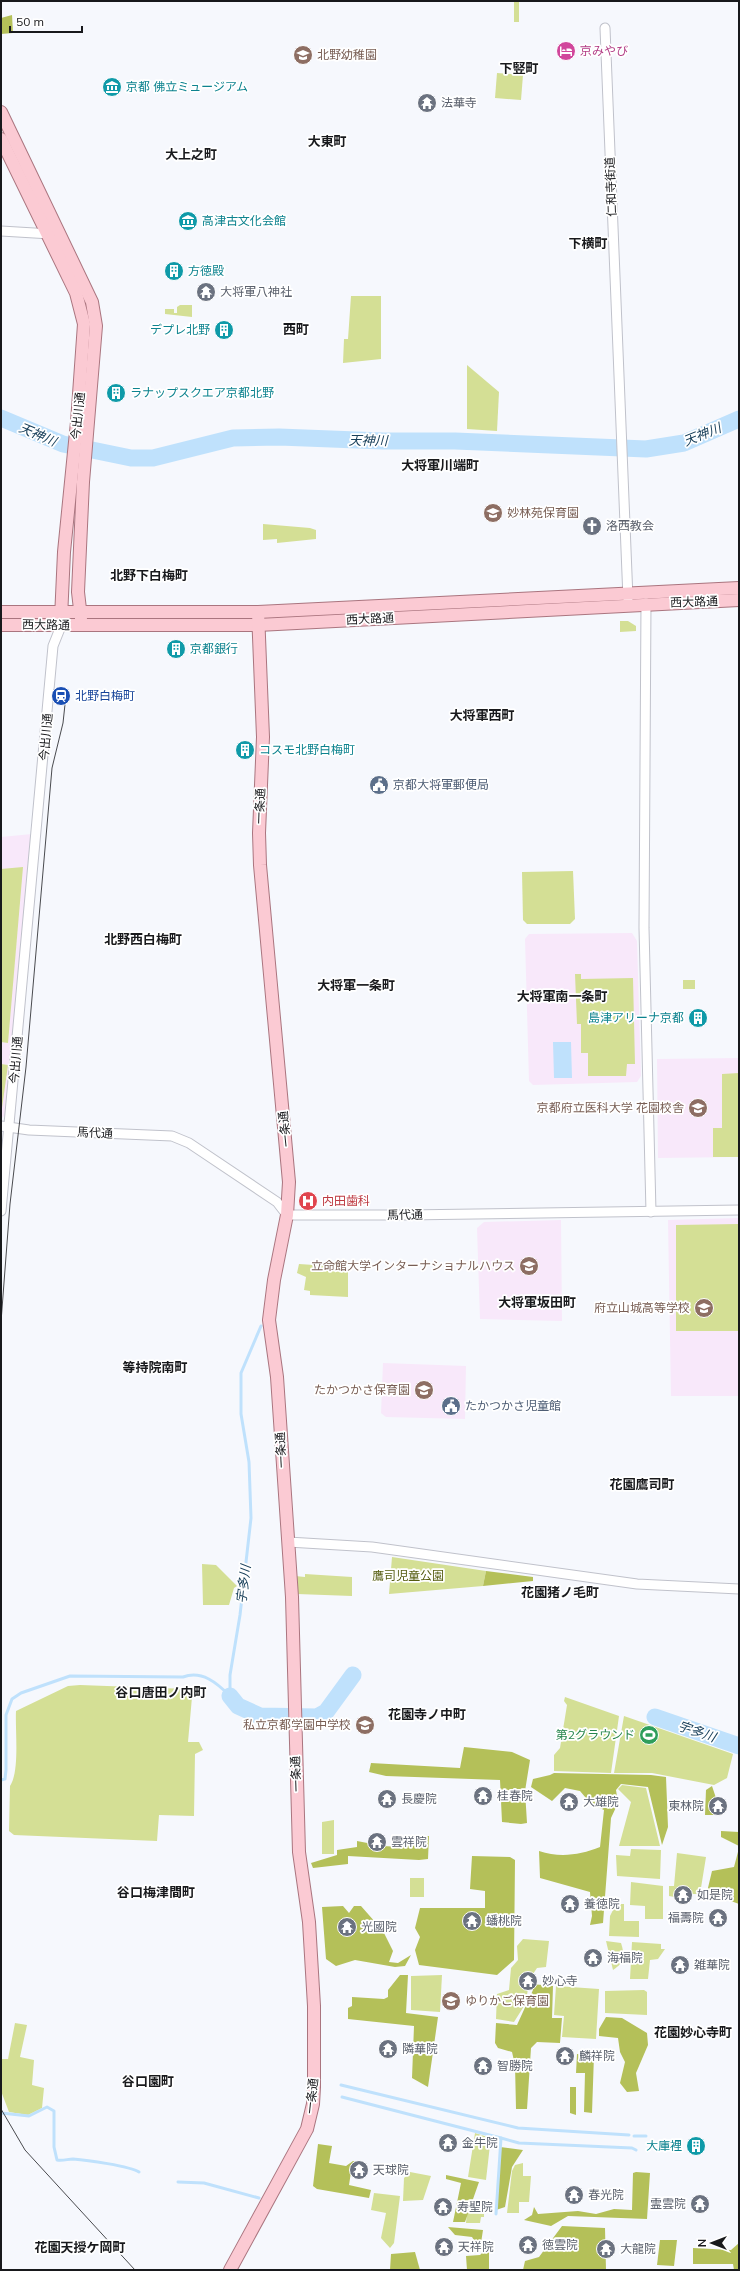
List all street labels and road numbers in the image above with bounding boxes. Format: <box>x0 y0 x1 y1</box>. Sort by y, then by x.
street label: 仁和寺街道 <box>602 157 619 217</box>
street label: 今出川通 <box>68 391 87 441</box>
street label: 西大路通 <box>670 593 718 610</box>
street label: 西大路通 <box>346 610 394 627</box>
street label: 西大路通 <box>22 617 70 632</box>
street label: 今出川通 <box>36 712 55 762</box>
street label: 一条通 <box>251 788 268 824</box>
street label: 今出川通 <box>6 1035 25 1085</box>
street label: 一条通 <box>275 1110 294 1148</box>
street label: 馬代通 <box>77 1124 113 1141</box>
street label: 馬代通 <box>387 1207 423 1222</box>
street label: 一条通 <box>272 1432 289 1468</box>
street label: 一条通 <box>287 1756 304 1792</box>
street label: 一条通 <box>302 2077 321 2115</box>

